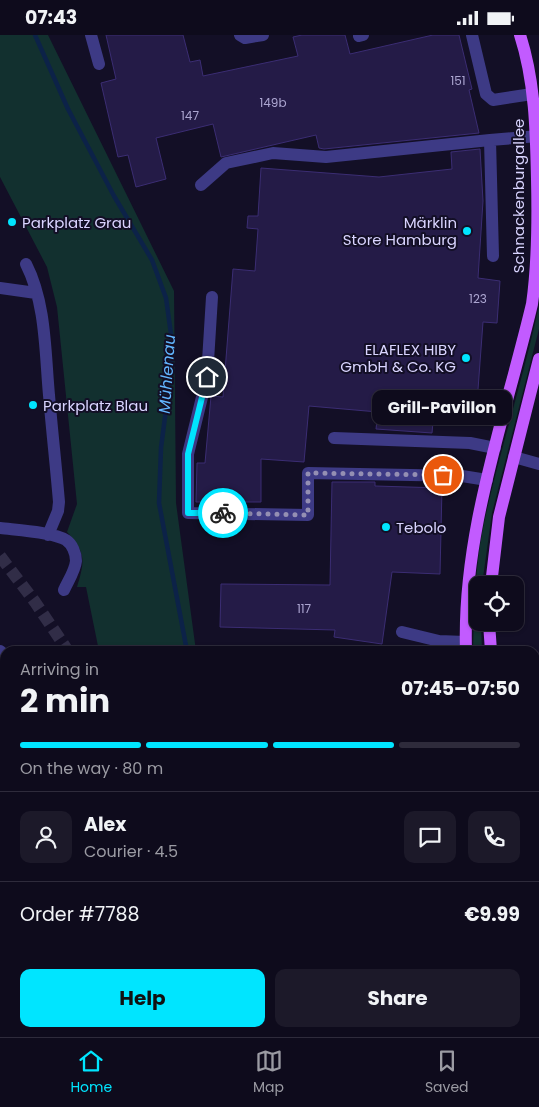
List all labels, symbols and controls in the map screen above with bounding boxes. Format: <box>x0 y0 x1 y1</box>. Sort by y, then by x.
text: 07:43 <box>25 4 77 31</box>
house number: 151 <box>450 72 466 89</box>
house number: 149b <box>259 94 287 111</box>
house number: 147 <box>181 107 199 124</box>
street label: Schnackenburgallee <box>508 119 529 273</box>
place label: Parkplatz Grau <box>22 212 131 233</box>
place label: Märklin Store Hamburg <box>343 212 457 250</box>
marker: Parkplatz Grau <box>6 216 18 228</box>
marker: Märklin Store Hamburg <box>461 225 473 237</box>
house number: 123 <box>469 290 487 307</box>
water label: Mühlenau <box>153 334 181 414</box>
place label: ELAFLEX HIBY GmbH & Co. KG <box>340 339 456 377</box>
marker: ELAFLEX HIBY GmbH & Co. KG <box>460 352 472 364</box>
pin <box>186 356 228 398</box>
icon: home <box>193 363 221 391</box>
callout: Grill-Pavillon <box>373 390 513 425</box>
place label: Parkplatz Blau <box>43 395 148 416</box>
text: Grill-Pavillon <box>388 396 496 419</box>
marker: Parkplatz Blau <box>27 399 39 411</box>
pin <box>422 454 464 496</box>
icon: bag <box>429 461 457 489</box>
courier <box>198 488 248 538</box>
icon: bike <box>209 499 237 527</box>
place label: Tebolo <box>396 517 446 538</box>
marker: Tebolo <box>380 521 392 533</box>
map controls <box>469 576 524 631</box>
button: locate <box>469 576 524 631</box>
house number: 117 <box>297 600 312 617</box>
text: Arriving in <box>20 658 99 681</box>
text: 07:45–07:50 <box>401 675 520 702</box>
text: 2 min <box>20 678 110 723</box>
text: On the way · 80 m <box>20 757 163 780</box>
button: person <box>20 811 72 863</box>
text: Alex <box>84 811 126 838</box>
button: chat <box>404 811 456 863</box>
button: phone <box>468 811 520 863</box>
text: Courier · 4.5 <box>84 840 178 863</box>
text: Order #7788 <box>20 901 140 928</box>
text: €9.99 <box>464 901 520 928</box>
button: Help <box>20 969 265 1027</box>
button: Share <box>275 969 520 1027</box>
tab: Home <box>70 1047 112 1098</box>
tab: Map <box>253 1047 284 1098</box>
tab: Saved <box>425 1047 469 1098</box>

